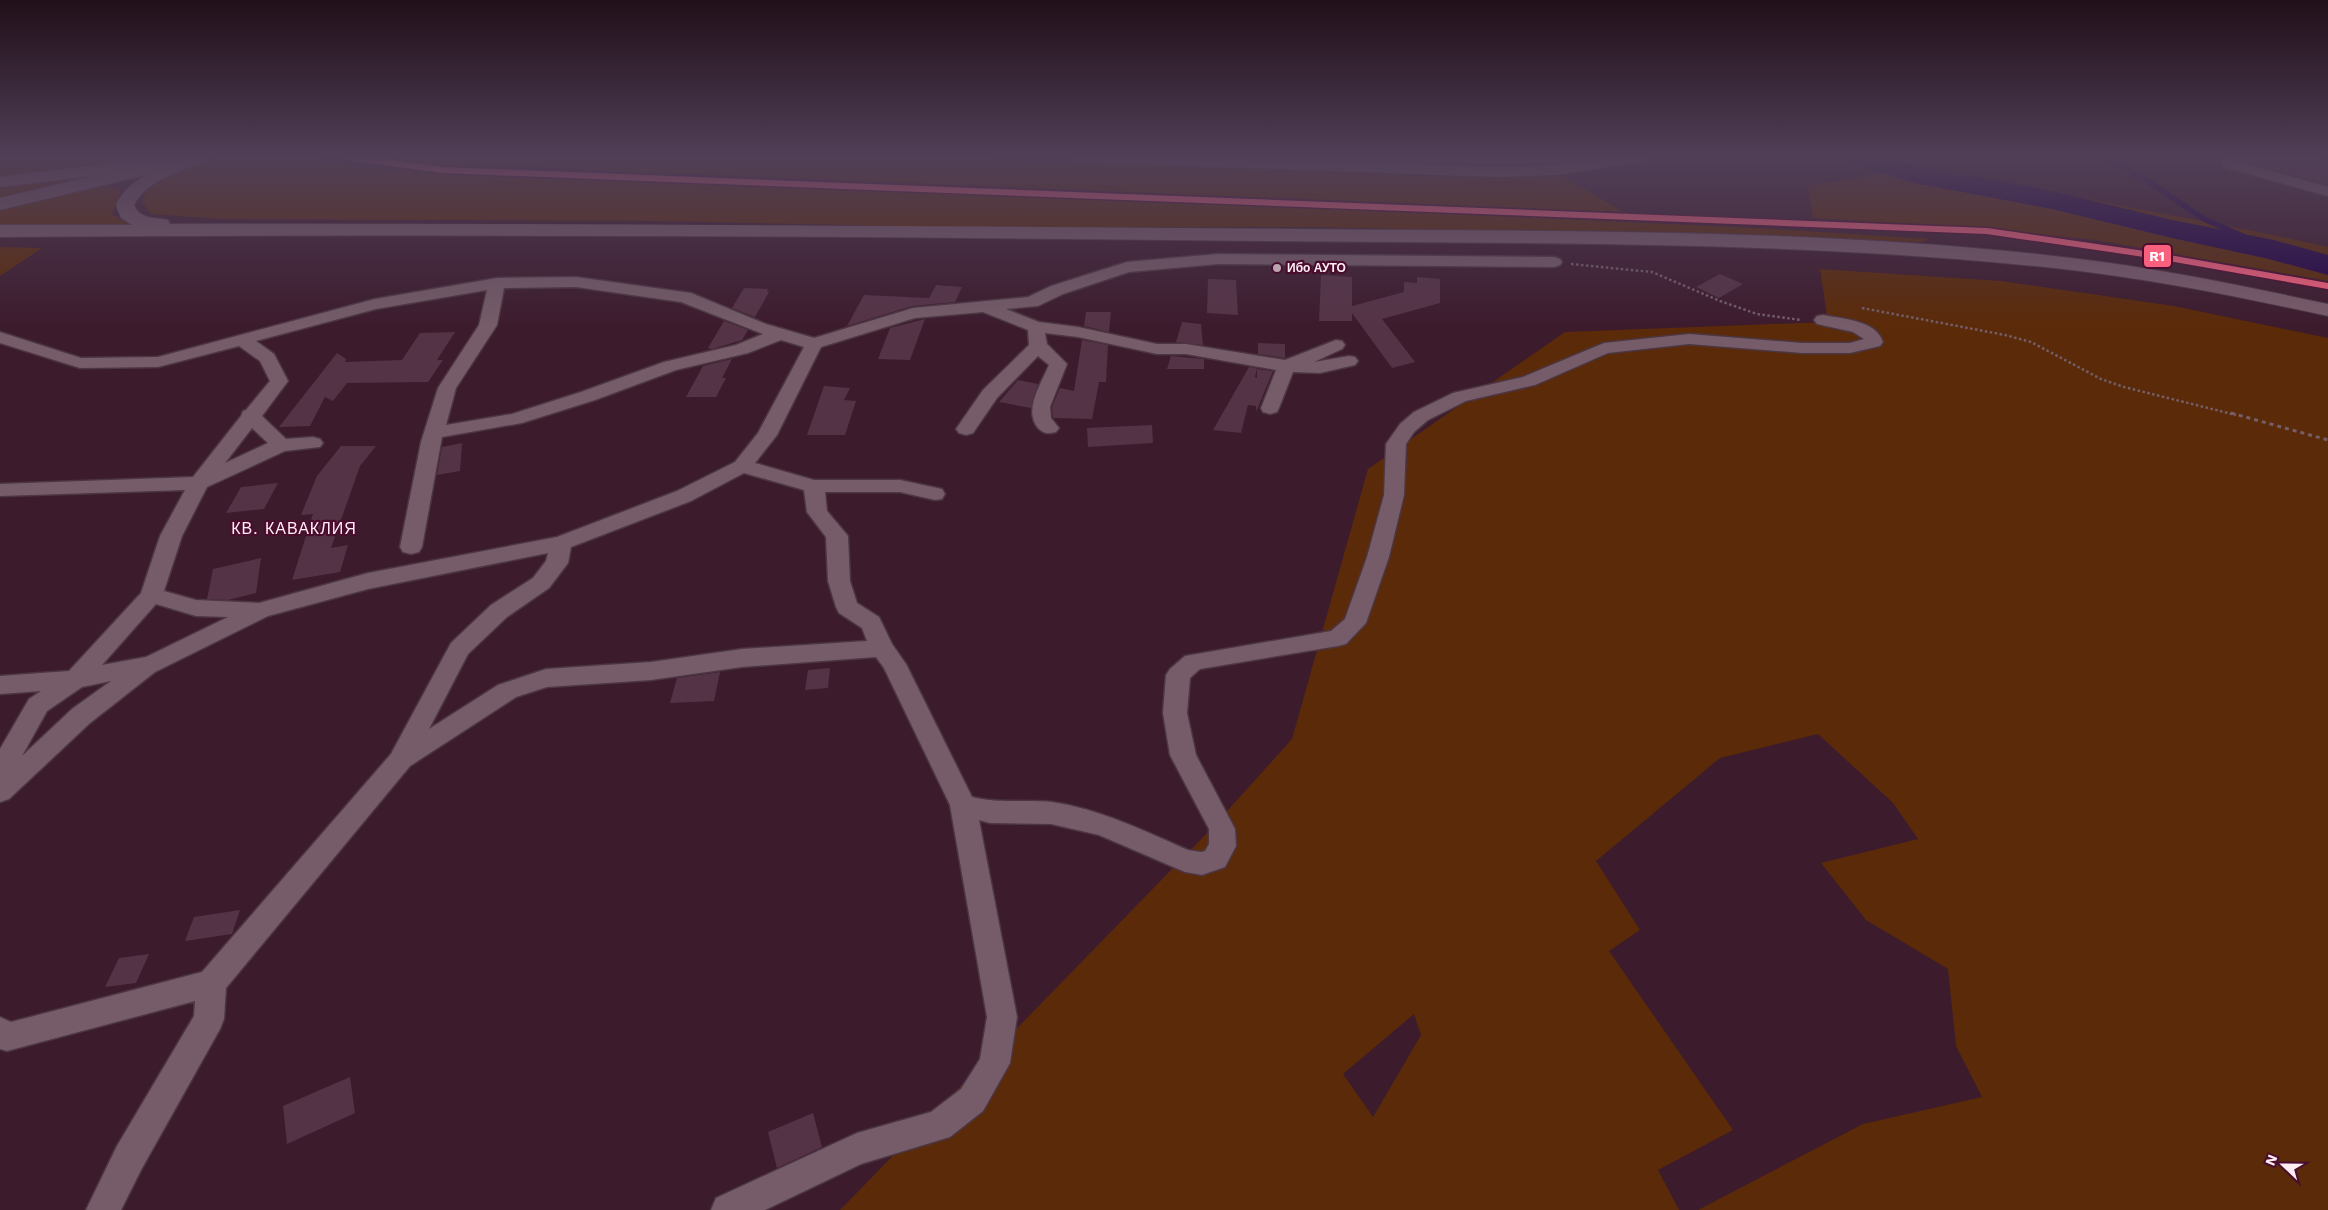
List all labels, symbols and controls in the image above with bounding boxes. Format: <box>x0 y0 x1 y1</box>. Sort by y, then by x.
line badge: R1 <box>2143 244 2172 268</box>
text: R1 <box>2149 248 2165 264</box>
place label: Ибо АУТО <box>1287 261 1346 275</box>
marker: Ибо АУТО <box>1271 262 1283 274</box>
district label: КВ. КАВАКЛИЯ <box>231 519 357 538</box>
north arrow <box>2258 1140 2308 1190</box>
text: N <box>2262 1152 2280 1168</box>

